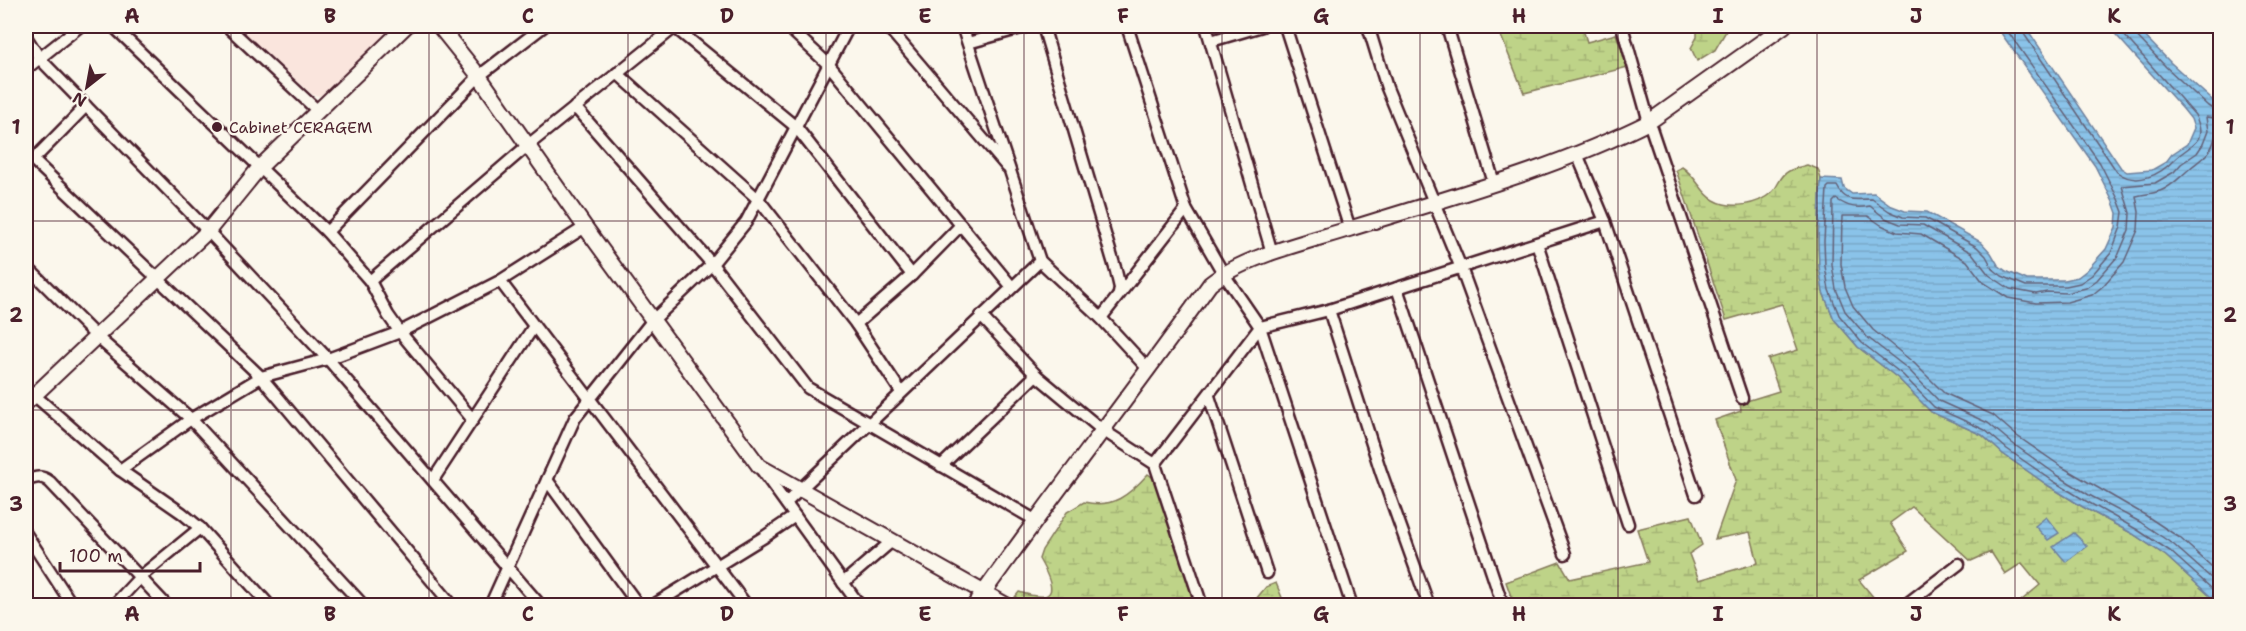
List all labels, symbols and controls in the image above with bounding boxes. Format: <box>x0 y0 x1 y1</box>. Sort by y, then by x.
text: A <box>124 3 140 29</box>
text: B <box>324 3 336 29</box>
text: C <box>522 3 534 29</box>
text: D <box>720 3 734 29</box>
text: E <box>918 3 932 29</box>
text: F <box>1117 3 1129 29</box>
text: G <box>1313 3 1329 29</box>
text: H <box>1512 3 1526 29</box>
text: I <box>1712 3 1724 29</box>
text: J <box>1910 3 1923 29</box>
text: K <box>2107 3 2121 29</box>
north arrow <box>57 57 117 117</box>
text: N <box>69 87 90 112</box>
text: 1 <box>11 114 21 140</box>
text: 1 <box>2225 114 2235 140</box>
place label: Cabinet CERAGEM <box>229 117 372 138</box>
marker: Cabinet CERAGEM <box>210 120 224 134</box>
text: 2 <box>9 302 23 328</box>
text: 2 <box>2223 302 2237 328</box>
text: 3 <box>9 491 23 517</box>
text: 3 <box>2223 491 2237 517</box>
scale bar <box>60 535 200 573</box>
text: 100 m <box>69 544 123 568</box>
text: A <box>124 601 140 627</box>
text: B <box>324 601 336 627</box>
text: C <box>522 601 534 627</box>
text: D <box>720 601 734 627</box>
text: E <box>918 601 932 627</box>
text: F <box>1117 601 1129 627</box>
text: G <box>1313 601 1329 627</box>
text: H <box>1512 601 1526 627</box>
text: I <box>1712 601 1724 627</box>
text: J <box>1910 601 1923 627</box>
text: K <box>2107 601 2121 627</box>

